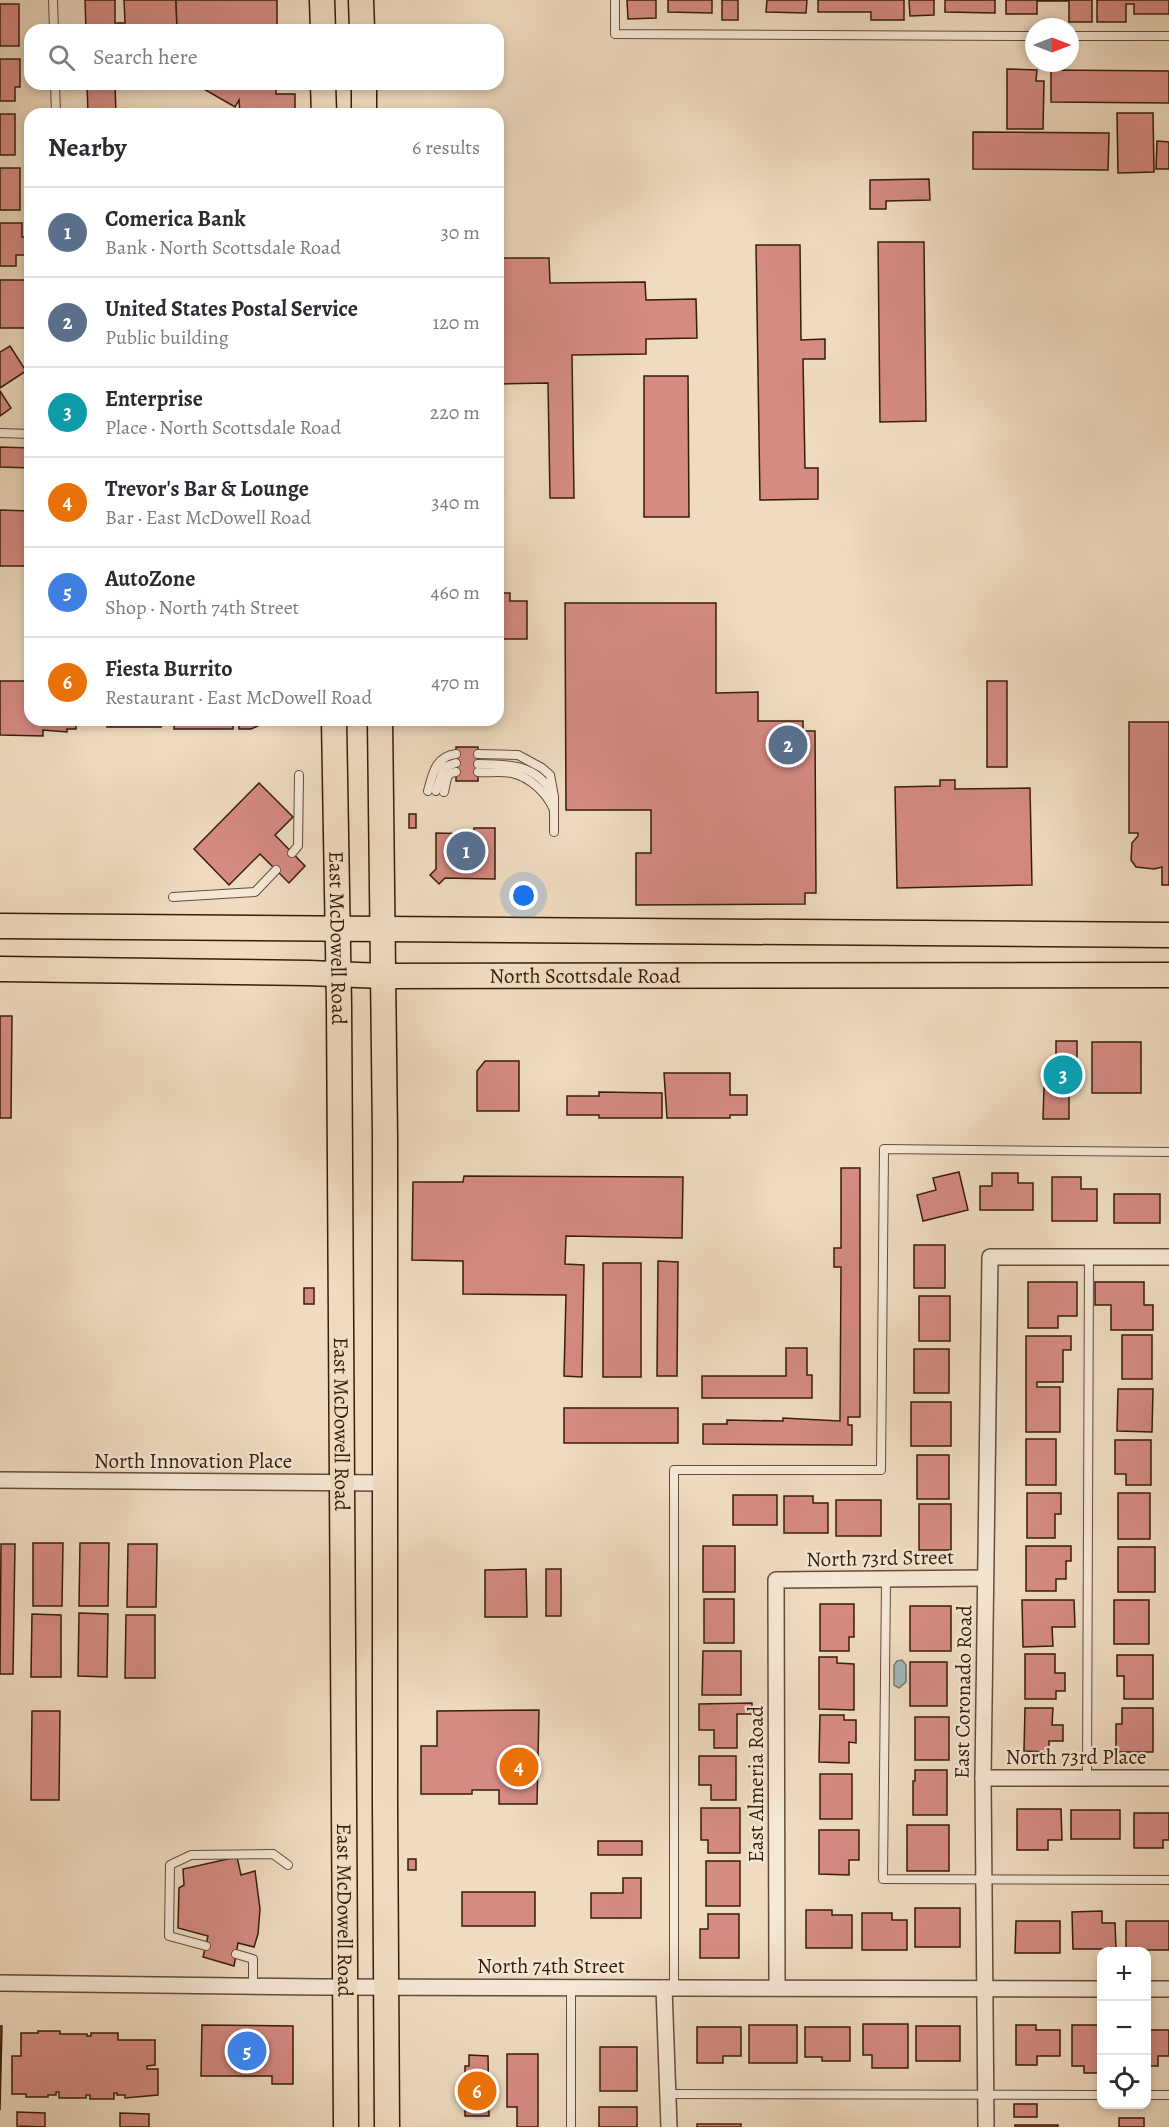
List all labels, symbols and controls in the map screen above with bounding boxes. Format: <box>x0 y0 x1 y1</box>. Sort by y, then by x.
north arrow <box>1025 18 1079 72</box>
search box <box>24 24 504 90</box>
icon: search <box>45 41 78 74</box>
text: Search here <box>93 42 198 72</box>
text: Nearby <box>48 130 127 165</box>
text: 6 results <box>412 134 480 161</box>
text: Comerica Bank <box>105 204 246 234</box>
text: 1 <box>64 219 71 246</box>
text: 30 m <box>440 219 480 246</box>
text: Bank · North Scottsdale Road <box>105 234 341 261</box>
text: United States Postal Service <box>105 294 358 324</box>
text: 2 <box>63 309 72 336</box>
text: 120 m <box>432 309 480 336</box>
text: Public building <box>105 324 229 351</box>
text: Enterprise <box>105 384 203 414</box>
text: 3 <box>63 399 72 426</box>
text: 220 m <box>430 399 480 426</box>
text: Place · North Scottsdale Road <box>105 414 341 441</box>
text: Trevor's Bar & Lounge <box>105 474 309 504</box>
text: 4 <box>63 489 72 516</box>
text: 340 m <box>431 489 480 516</box>
text: Bar · East McDowell Road <box>105 504 311 531</box>
text: AutoZone <box>105 564 195 594</box>
text: 5 <box>63 579 72 606</box>
text: 460 m <box>430 579 480 606</box>
text: Shop · North 74th Street <box>105 594 299 621</box>
text: Fiesta Burrito <box>105 654 233 684</box>
text: 6 <box>63 669 72 696</box>
text: 470 m <box>431 669 480 696</box>
text: Restaurant · East McDowell Road <box>105 684 372 711</box>
pin: 2 <box>768 722 808 768</box>
pin: 1 <box>446 828 486 874</box>
street label: East McDowell Road <box>322 851 353 1026</box>
your location <box>509 881 538 910</box>
street label: North Scottsdale Road <box>489 962 681 990</box>
pin: 3 <box>1044 1052 1082 1098</box>
street label: East McDowell Road <box>327 1337 356 1512</box>
street label: North Innovation Place <box>94 1447 292 1475</box>
street label: North 73rd Street <box>806 1543 954 1573</box>
street label: East Coronado Road <box>947 1604 979 1779</box>
street label: East Almeria Road <box>742 1705 770 1862</box>
street label: North 73rd Place <box>1006 1743 1146 1771</box>
pin: 4 <box>500 1744 538 1790</box>
street label: East McDowell Road <box>330 1823 359 1998</box>
map controls <box>1097 1947 1151 2109</box>
button: + <box>1097 1947 1151 2001</box>
street label: North 74th Street <box>477 1952 625 1980</box>
button: − <box>1097 2001 1151 2055</box>
pin: 5 <box>228 2028 266 2074</box>
button: locate <box>1097 2055 1151 2109</box>
pin: 6 <box>458 2068 496 2114</box>

